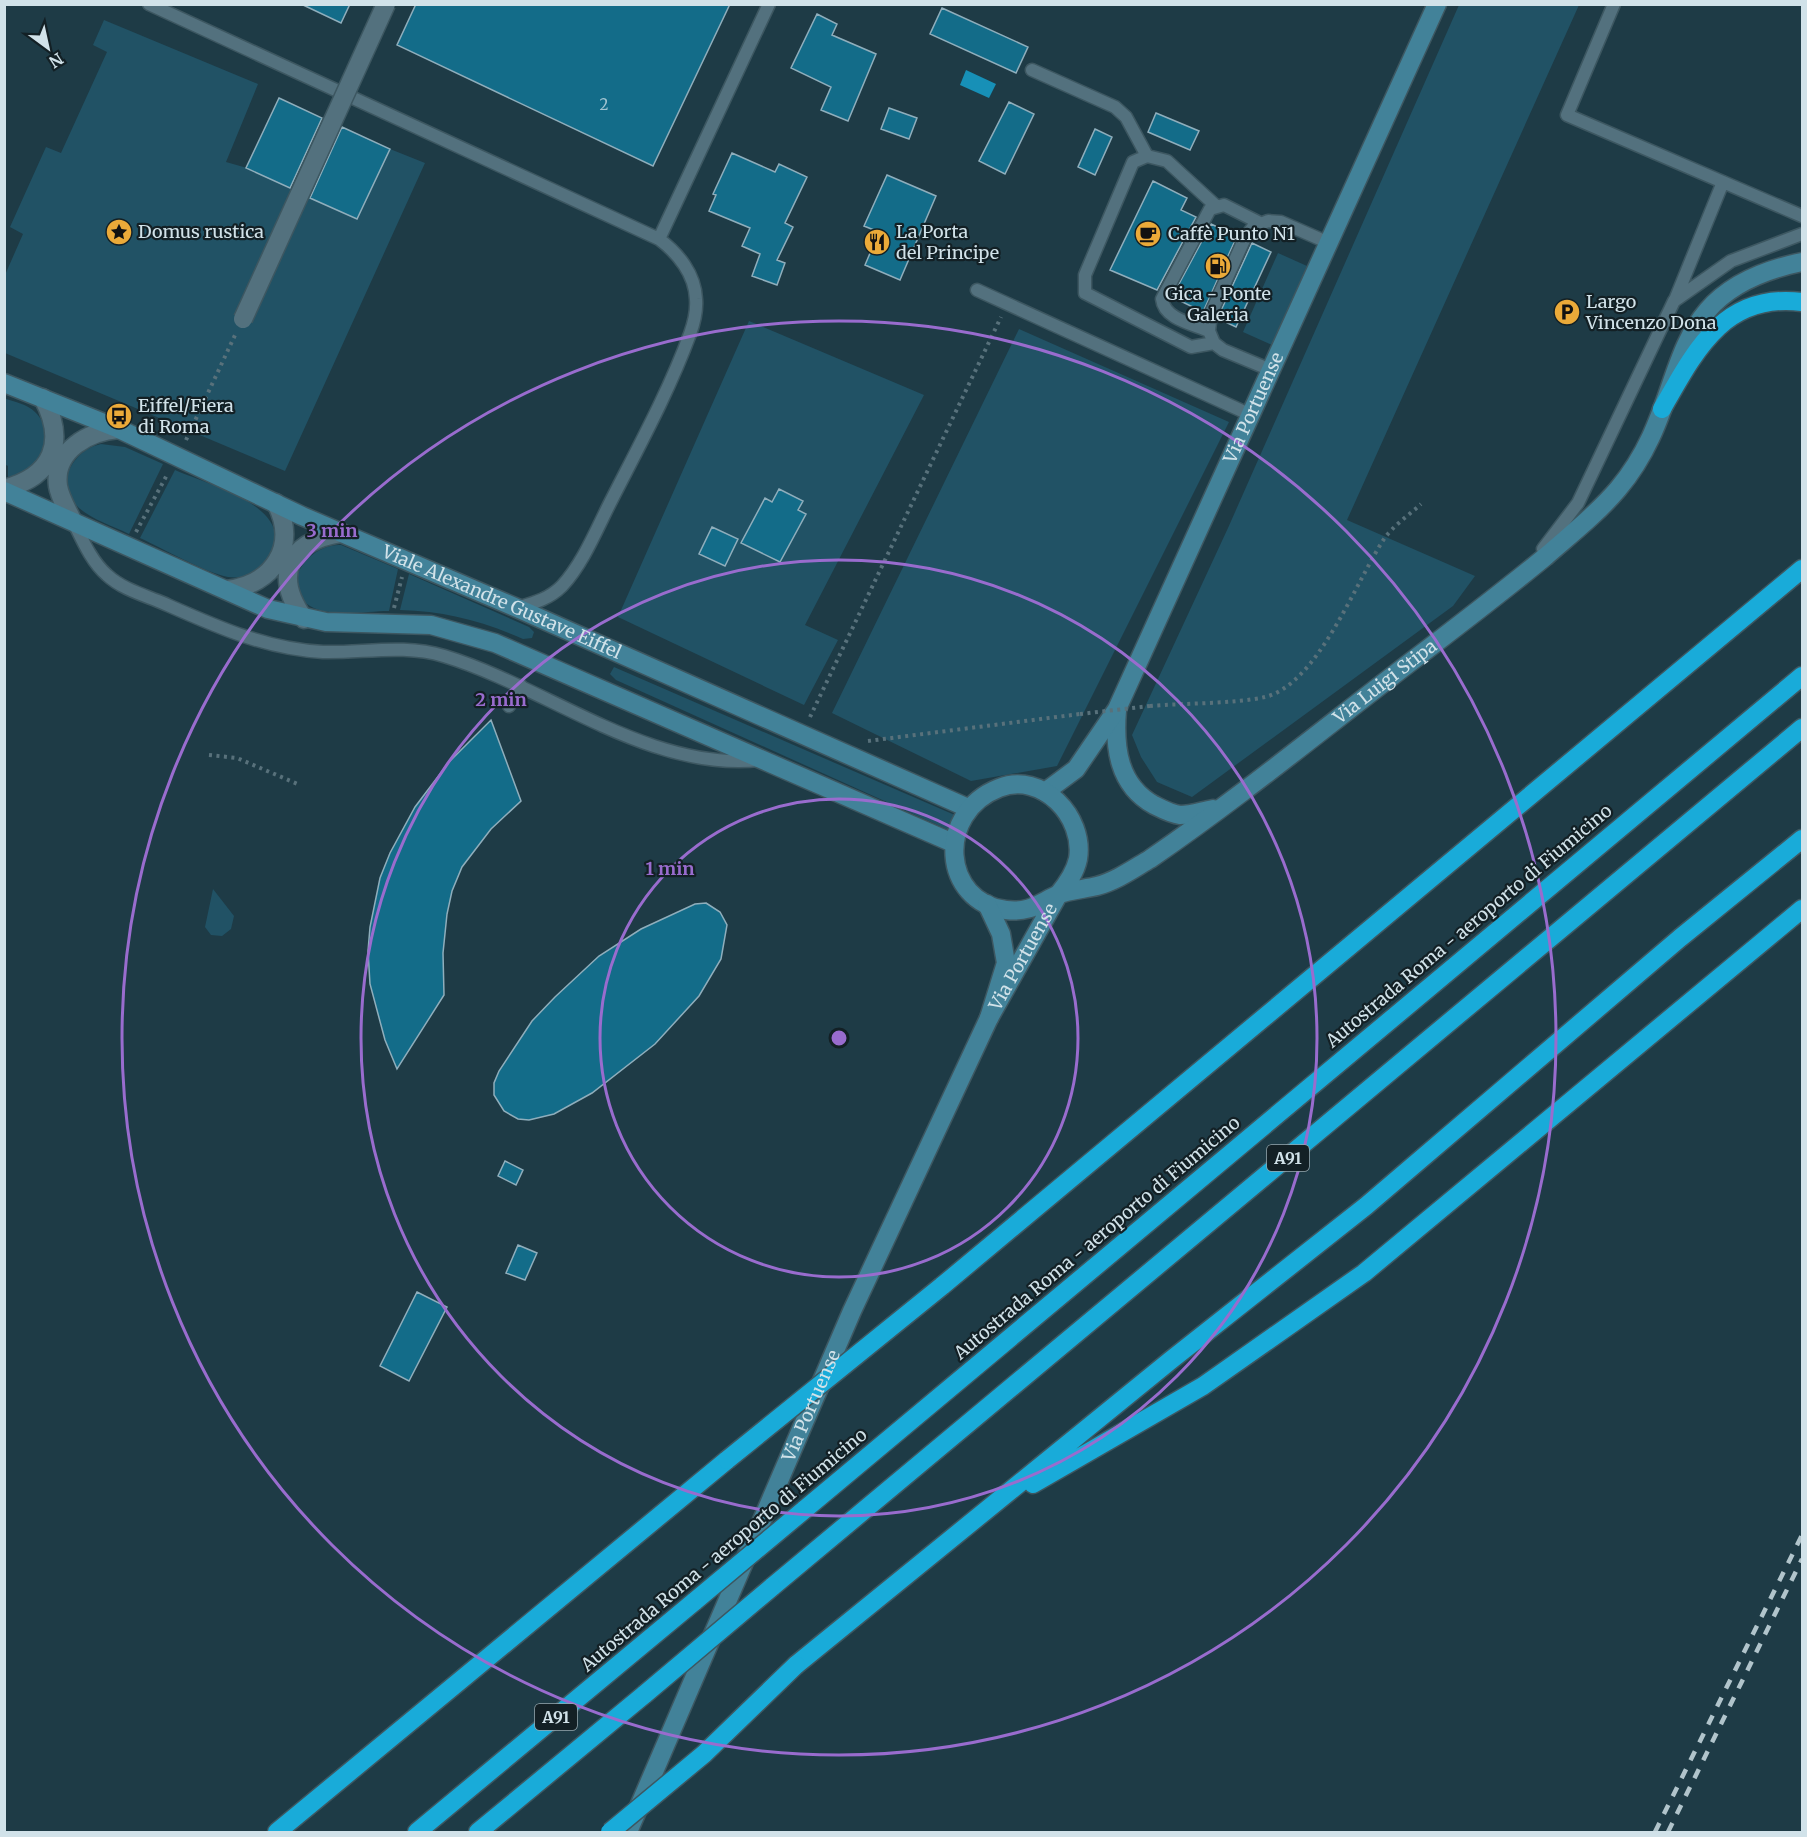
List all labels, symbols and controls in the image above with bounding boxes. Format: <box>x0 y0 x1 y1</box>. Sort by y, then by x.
north arrow <box>18 18 78 78</box>
text: N <box>45 49 67 73</box>
house number: 2 <box>600 95 609 114</box>
place icon: Domus rustica <box>104 217 134 247</box>
cafe icon: Caffè Punto N1 <box>1133 219 1163 249</box>
place label: Domus rustica <box>138 220 264 243</box>
place label: La Porta del Principe <box>896 220 999 264</box>
place label: Caffè Punto N1 <box>1168 222 1295 245</box>
restaurant icon: La Porta del Principe <box>862 227 892 257</box>
fuel station icon: Gica - Ponte Galeria <box>1203 251 1233 281</box>
place label: Gica - Ponte Galeria <box>1165 282 1271 326</box>
place label: Largo Vincenzo Dona <box>1585 290 1717 334</box>
parking icon: Largo Vincenzo Dona <box>1552 297 1582 327</box>
street label: Via Portuense <box>1218 349 1288 468</box>
place label: Eiffel/Fiera di Roma <box>138 394 234 438</box>
bus stop icon: Eiffel/Fiera di Roma <box>104 401 134 431</box>
text: 3 min <box>307 519 357 542</box>
street label: Viale Alexandre Gustave Eiffel <box>378 539 625 664</box>
street label: Via Luigi Stipa <box>1328 634 1441 729</box>
text: 2 min <box>475 688 527 711</box>
street label: Autostrada Roma - aeroporto di Fiumicino <box>1320 799 1617 1053</box>
text: 1 min <box>645 857 695 880</box>
street label: Via Portuense <box>983 899 1062 1015</box>
centre of rings <box>829 1028 849 1048</box>
street label: Autostrada Roma - aeroporto di Fiumicino <box>948 1111 1245 1365</box>
road number: A91 <box>1267 1145 1309 1171</box>
street label: Via Portuense <box>776 1346 845 1466</box>
street label: Autostrada Roma - aeroporto di Fiumicino <box>575 1423 872 1677</box>
road number: A91 <box>535 1704 577 1730</box>

